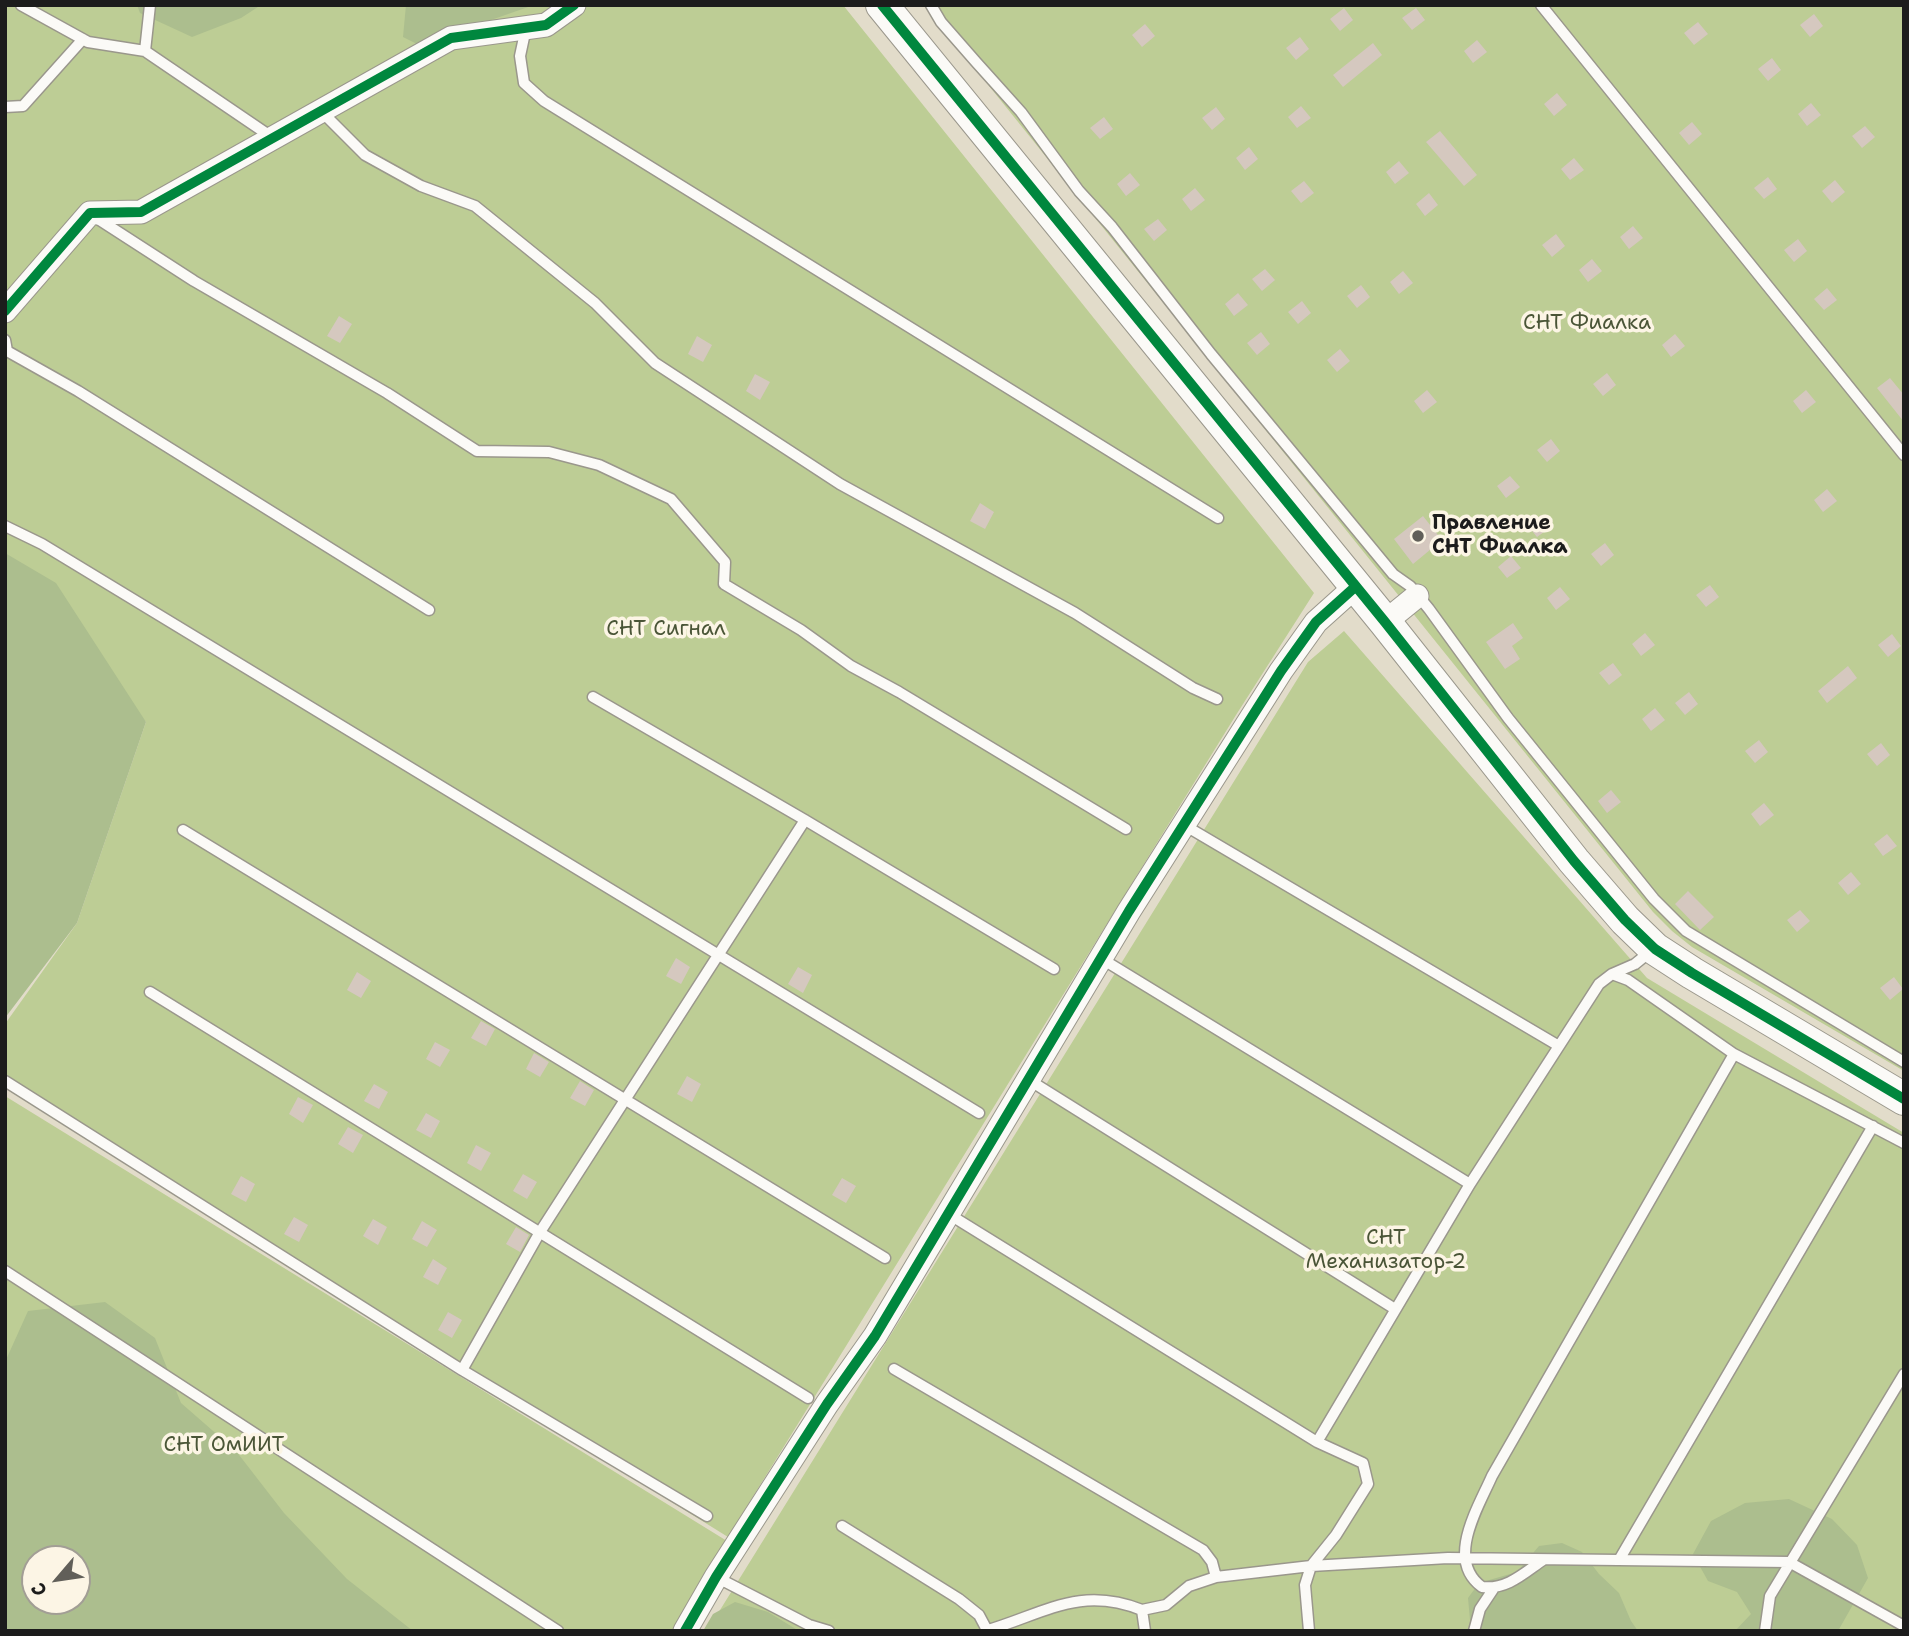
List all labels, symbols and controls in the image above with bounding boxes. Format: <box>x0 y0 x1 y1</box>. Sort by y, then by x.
park label: СНТ Фиалка <box>1523 311 1651 337</box>
place label: Правление СНТ Фиалка <box>1432 511 1568 561</box>
marker: Правление СНТ Фиалка <box>1410 528 1426 544</box>
park label: СНТ Сигнал <box>606 617 726 643</box>
park label: СНТ Механизатор-2 <box>1306 1226 1466 1276</box>
park label: СНТ ОмИИТ <box>164 1433 284 1459</box>
north arrow <box>21 1545 91 1615</box>
text: С <box>25 1578 53 1601</box>

